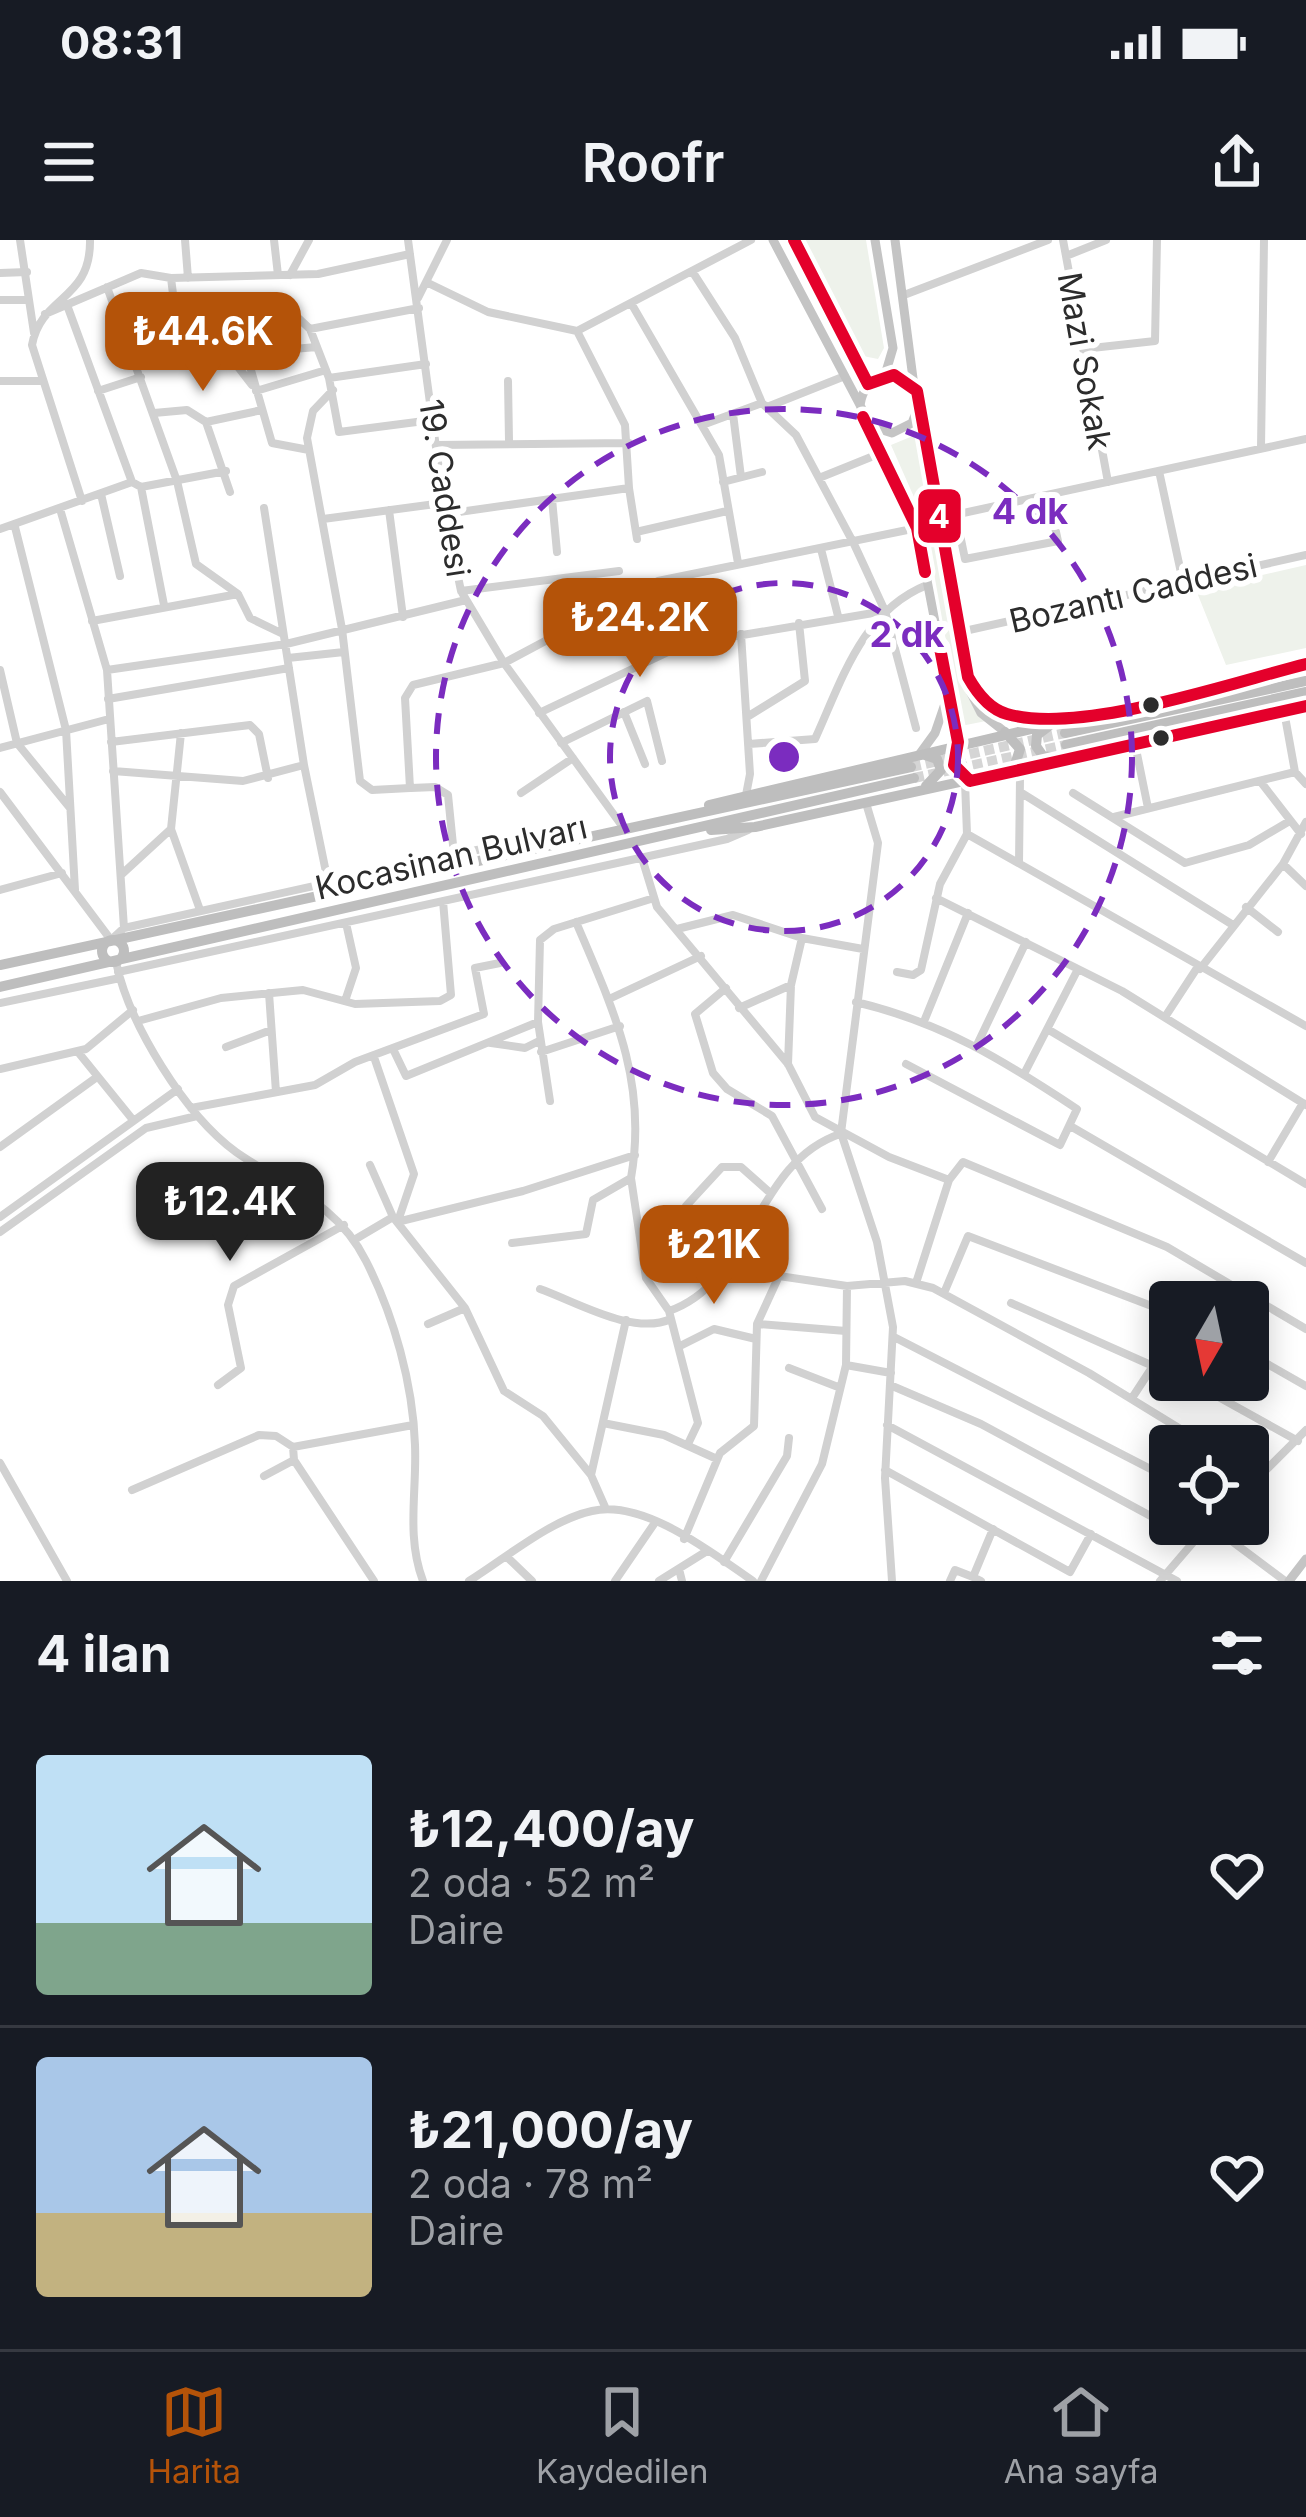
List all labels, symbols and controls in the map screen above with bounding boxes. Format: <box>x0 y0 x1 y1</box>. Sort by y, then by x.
text: 08:31 <box>60 15 183 70</box>
icon: menu <box>36 129 102 195</box>
icon: share <box>1204 129 1270 195</box>
text: Roofr <box>582 130 724 195</box>
street label: Mazi Sokak <box>1050 269 1120 453</box>
pin: ₺44.6K <box>105 292 301 394</box>
text: ₺44.6K <box>132 307 274 354</box>
street label: 19. Caddesi <box>411 396 479 580</box>
line badge: 4 <box>916 487 963 545</box>
text: 4 dk <box>992 489 1068 533</box>
text: 4 <box>928 496 950 536</box>
street label: Bozantı Caddesi <box>1005 545 1261 641</box>
pin: ₺24.2K <box>542 578 738 680</box>
text: ₺24.2K <box>570 593 710 640</box>
text: 2 dk <box>870 612 945 656</box>
unlabelled marker <box>1140 694 1162 716</box>
unlabelled marker <box>1150 727 1172 749</box>
centre of rings <box>763 736 805 778</box>
street label: Kocasinan Bulvarı <box>311 806 591 908</box>
pin: ₺12.4K <box>132 1162 328 1264</box>
text: ₺12.4K <box>163 1177 297 1224</box>
pin: ₺21K <box>643 1205 785 1307</box>
text: ₺21K <box>667 1220 761 1267</box>
north arrow <box>1149 1281 1269 1401</box>
map controls <box>1149 1281 1269 1545</box>
button: locate <box>1149 1425 1269 1545</box>
icon: filters <box>1204 1620 1270 1686</box>
text: 4 ilan <box>36 1623 172 1684</box>
text: ₺12,400/ay <box>408 1798 695 1859</box>
icon: home <box>132 1803 276 1947</box>
icon: heart <box>1204 1842 1270 1908</box>
text: 2 oda · 52 m² <box>408 1859 655 1906</box>
text: Daire <box>408 1906 504 1953</box>
text: ₺21,000/ay <box>408 2099 693 2160</box>
icon: home <box>132 2105 276 2249</box>
icon: heart <box>1204 2144 1270 2210</box>
text: 2 oda · 78 m² <box>408 2160 653 2207</box>
text: Daire <box>408 2207 504 2254</box>
tab: Harita <box>148 2379 241 2491</box>
tab: Kaydedilen <box>536 2379 709 2491</box>
tab: Ana sayfa <box>1004 2379 1158 2491</box>

